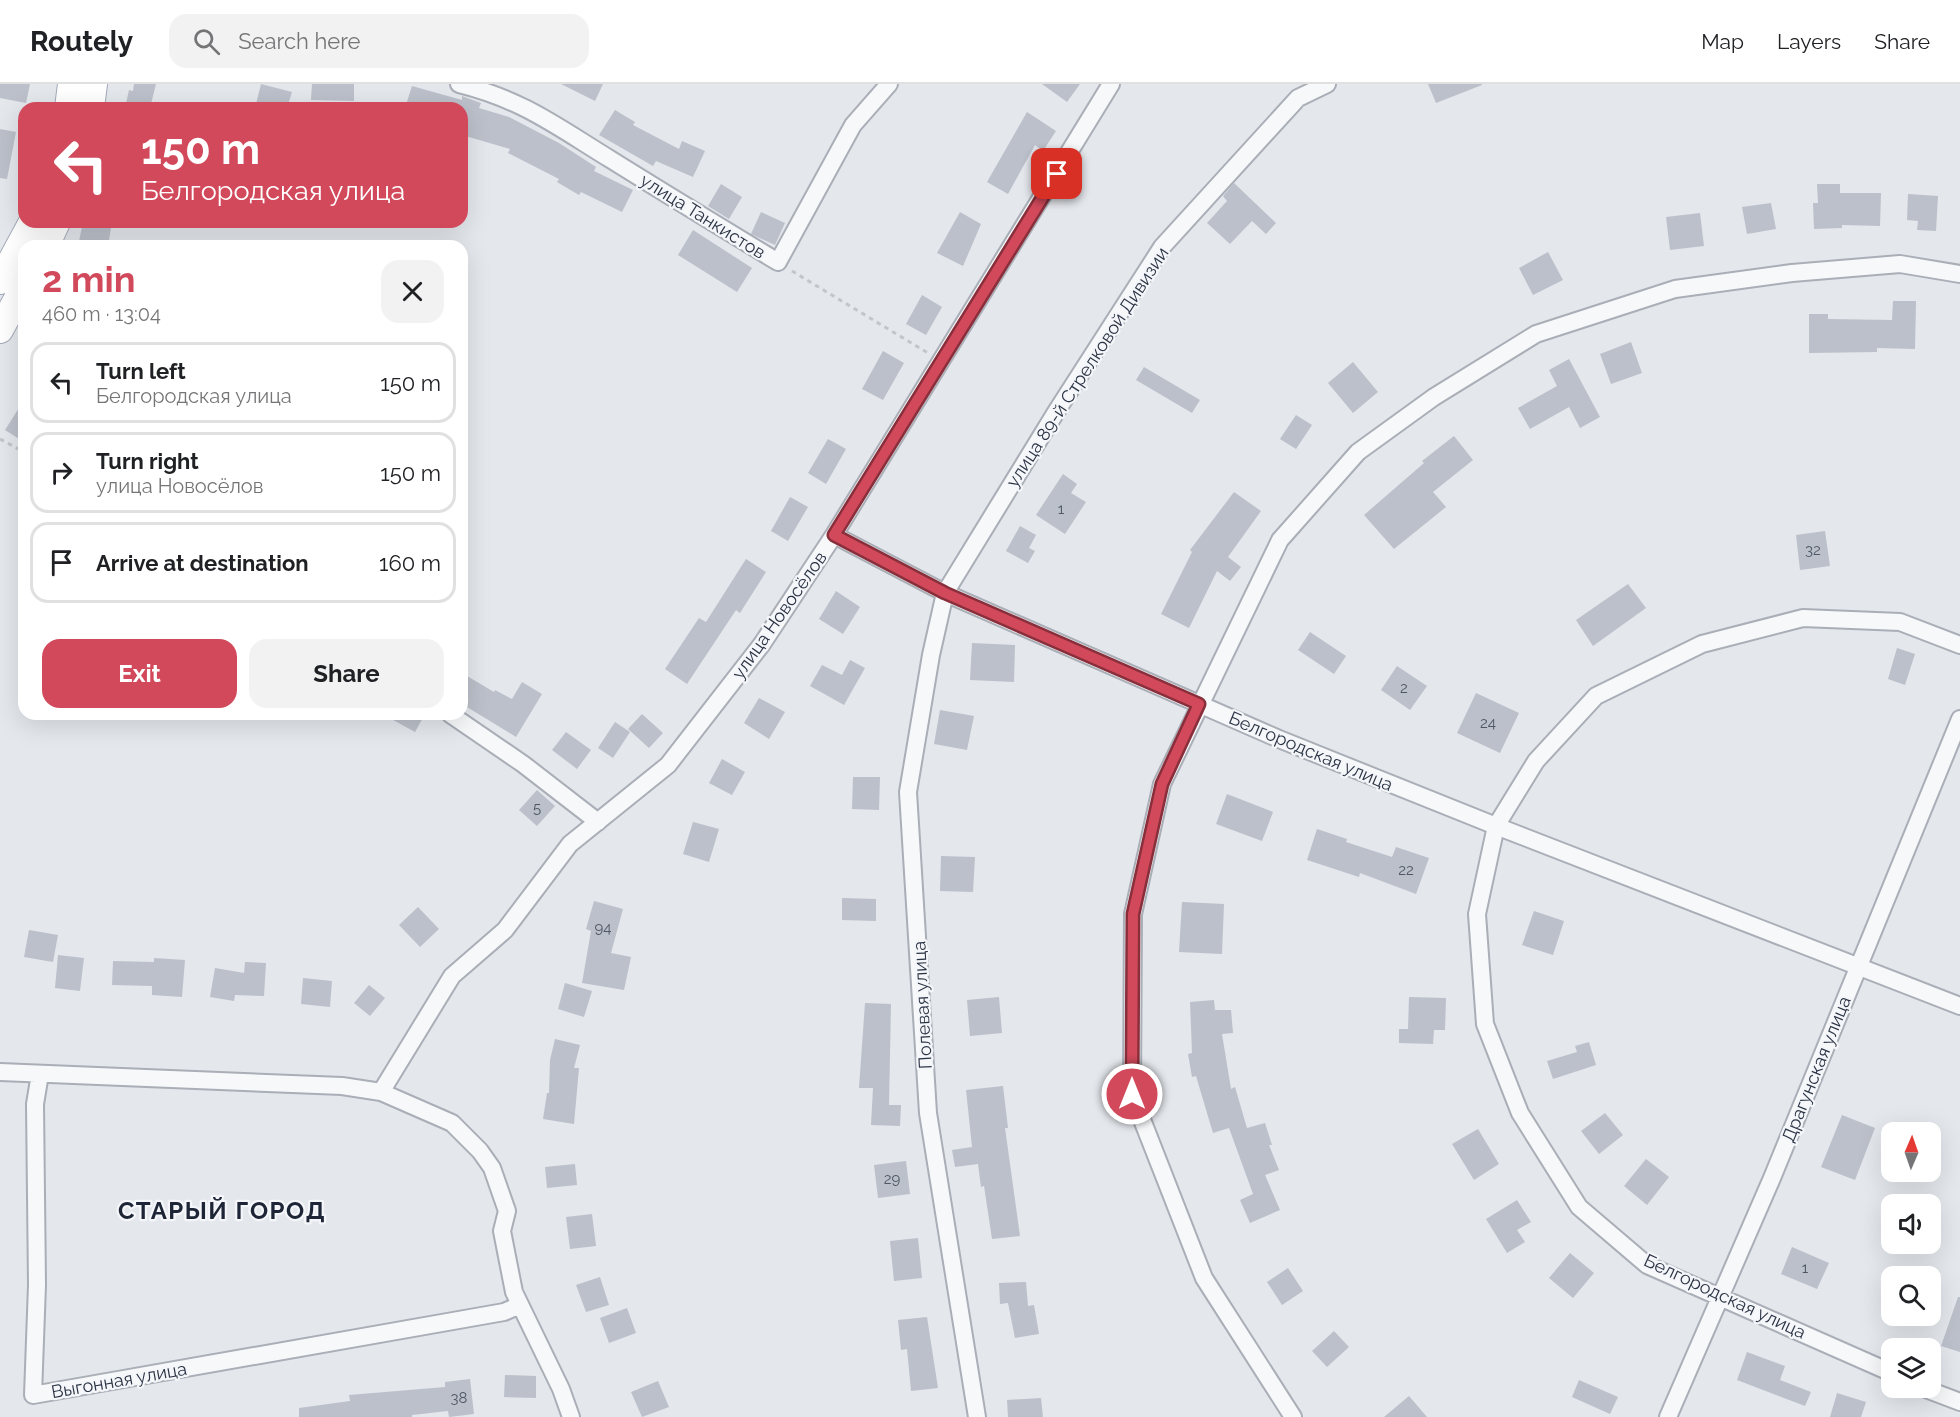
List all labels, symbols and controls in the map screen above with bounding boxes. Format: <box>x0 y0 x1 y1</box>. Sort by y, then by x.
search box <box>169 14 589 68</box>
text: Routely <box>30 25 133 58</box>
icon: search <box>190 25 223 58</box>
text: Search here <box>238 28 360 54</box>
text: Map <box>1701 29 1744 54</box>
text: Layers <box>1777 29 1841 54</box>
text: Share <box>1874 29 1930 54</box>
text: 150 m <box>141 125 260 174</box>
icon: left <box>42 126 120 204</box>
pin <box>1031 148 1082 199</box>
icon: arrive <box>1040 157 1073 190</box>
street label: улица Танкистов <box>637 169 769 263</box>
text: Белгородская улица <box>141 175 405 206</box>
street label: улица 89-й Стрелковой Дивизии <box>1001 243 1173 491</box>
text: 2 min <box>42 258 135 300</box>
button: close <box>381 260 444 323</box>
text: 460 m · 13:04 <box>42 302 161 326</box>
text: Turn left <box>96 358 186 384</box>
icon: left <box>45 366 78 399</box>
text: 150 m <box>380 370 441 396</box>
text: Белгородская улица <box>96 384 292 408</box>
text: Turn right <box>96 448 199 474</box>
icon: right <box>45 456 78 489</box>
text: 150 m <box>380 460 441 486</box>
text: улица Новосёлов <box>96 474 263 498</box>
house number: 1 <box>1058 500 1065 518</box>
house number: 32 <box>1805 541 1821 559</box>
icon: arrive <box>45 546 78 579</box>
street label: улица Новосёлов <box>727 547 831 683</box>
text: Arrive at destination <box>96 550 309 576</box>
text: 160 m <box>379 550 441 576</box>
button: Exit <box>42 639 237 708</box>
button: Share <box>249 639 444 708</box>
house number: 2 <box>1400 679 1408 697</box>
street label: Белгородская улица <box>1226 707 1396 795</box>
house number: 24 <box>1480 714 1496 732</box>
house number: 5 <box>533 799 541 817</box>
house number: 22 <box>1398 861 1414 879</box>
house number: 94 <box>595 919 611 937</box>
street label: Полевая улица <box>908 940 936 1070</box>
street label: Драгунская улица <box>1777 993 1855 1145</box>
position arrow <box>1100 1062 1164 1126</box>
north arrow <box>1881 1122 1941 1182</box>
map controls <box>1881 1122 1941 1398</box>
house number: 29 <box>884 1170 901 1188</box>
button: sound <box>1881 1194 1941 1254</box>
district label: СТАРЫЙ ГОРОД <box>118 1196 326 1225</box>
street label: Белгородская улица <box>1641 1249 1809 1343</box>
house number: 1 <box>1802 1259 1809 1277</box>
button: search <box>1881 1266 1941 1326</box>
button: layers <box>1881 1338 1941 1398</box>
street label: Выгонная улица <box>50 1358 188 1402</box>
house number: 38 <box>451 1389 468 1407</box>

